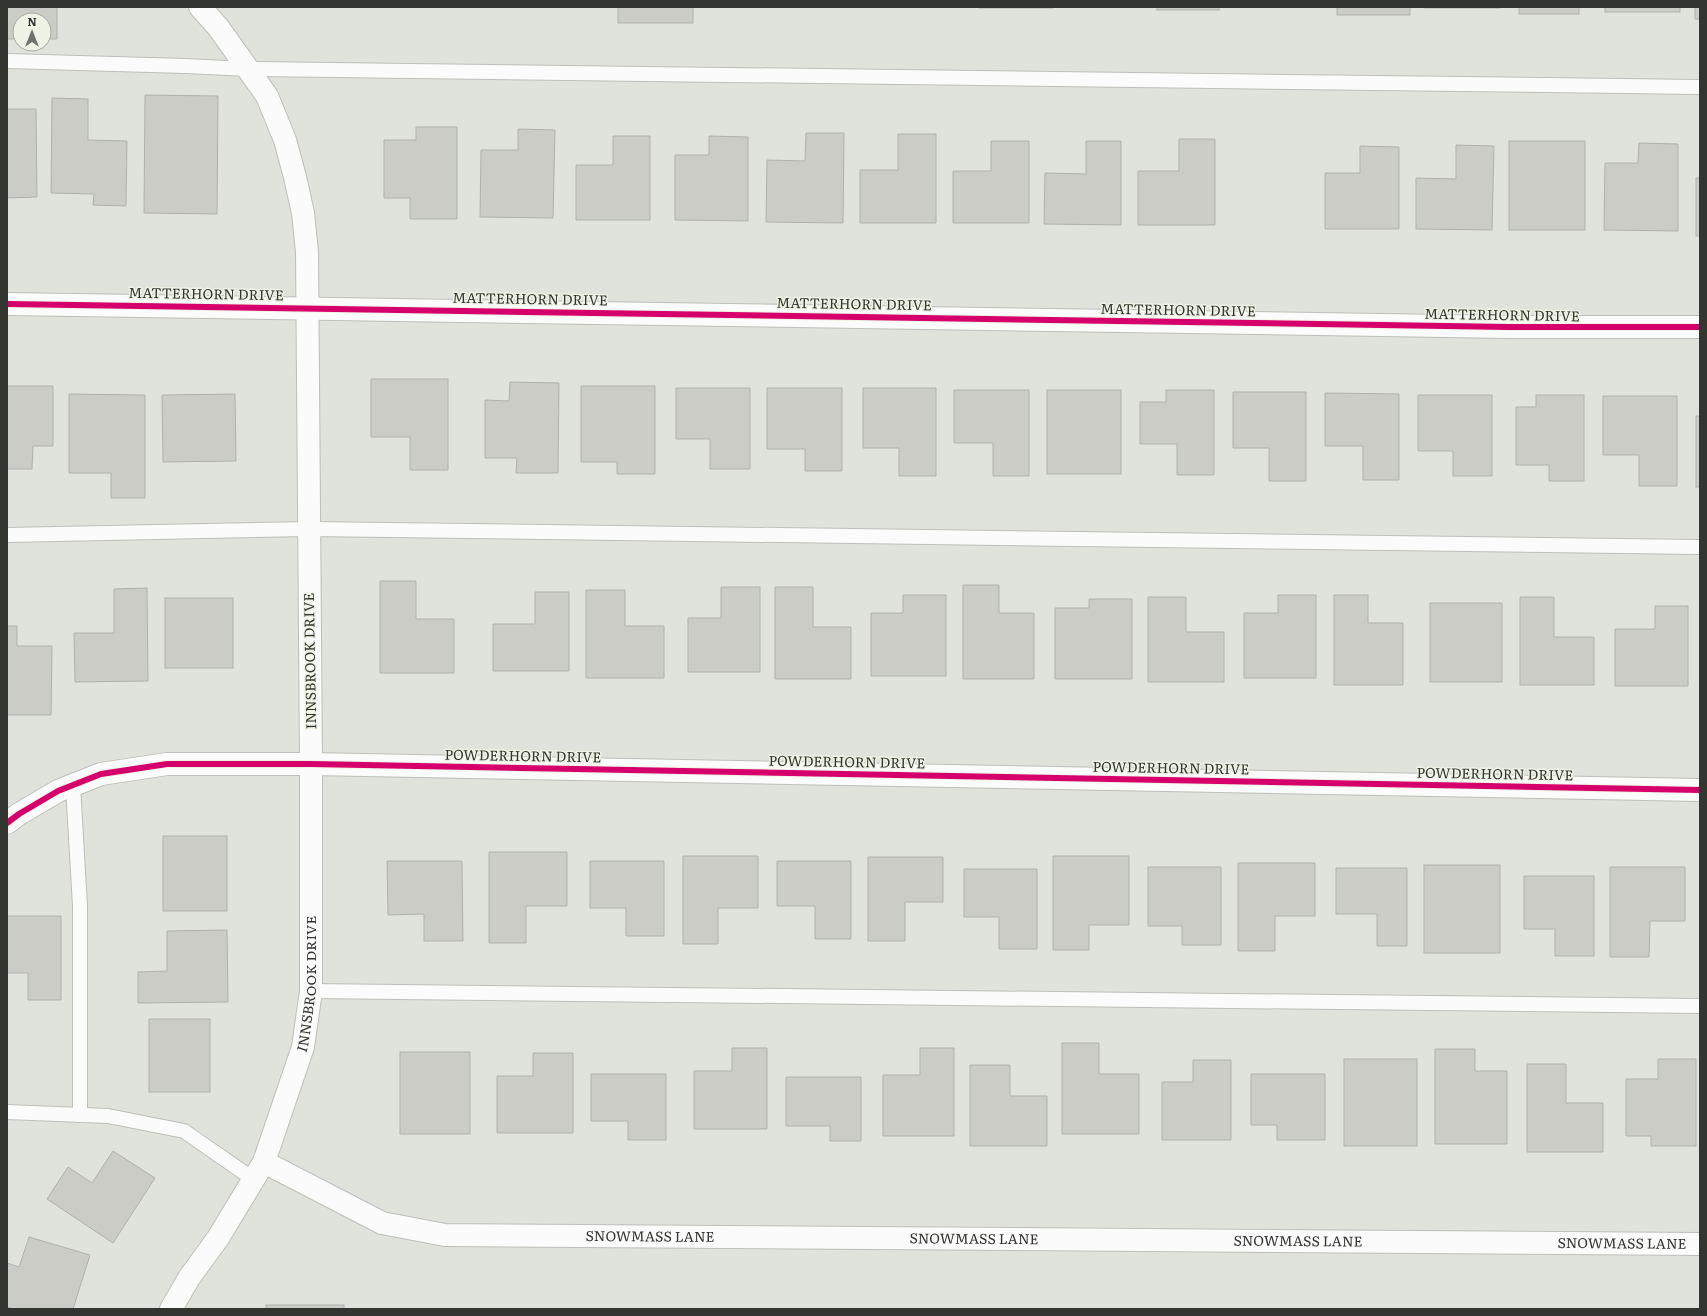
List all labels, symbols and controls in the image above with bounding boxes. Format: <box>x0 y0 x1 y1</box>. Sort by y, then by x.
north arrow <box>12 12 52 52</box>
text: N <box>27 13 37 29</box>
street label: MATTERHORN DRIVE <box>128 282 284 304</box>
street label: MATTERHORN DRIVE <box>452 287 608 309</box>
street label: MATTERHORN DRIVE <box>776 292 932 314</box>
street label: MATTERHORN DRIVE <box>1100 298 1256 320</box>
street label: MATTERHORN DRIVE <box>1424 303 1580 325</box>
street label: INNSBROOK DRIVE <box>298 592 320 730</box>
street label: POWDERHORN DRIVE <box>444 744 602 766</box>
street label: POWDERHORN DRIVE <box>768 750 926 772</box>
street label: POWDERHORN DRIVE <box>1092 756 1250 778</box>
street label: POWDERHORN DRIVE <box>1416 762 1574 784</box>
street label: INNSBROOK DRIVE <box>291 916 320 1055</box>
street label: SNOWMASS LANE <box>585 1225 715 1246</box>
street label: SNOWMASS LANE <box>909 1227 1039 1248</box>
street label: SNOWMASS LANE <box>1233 1230 1363 1251</box>
street label: SNOWMASS LANE <box>1557 1232 1687 1253</box>

